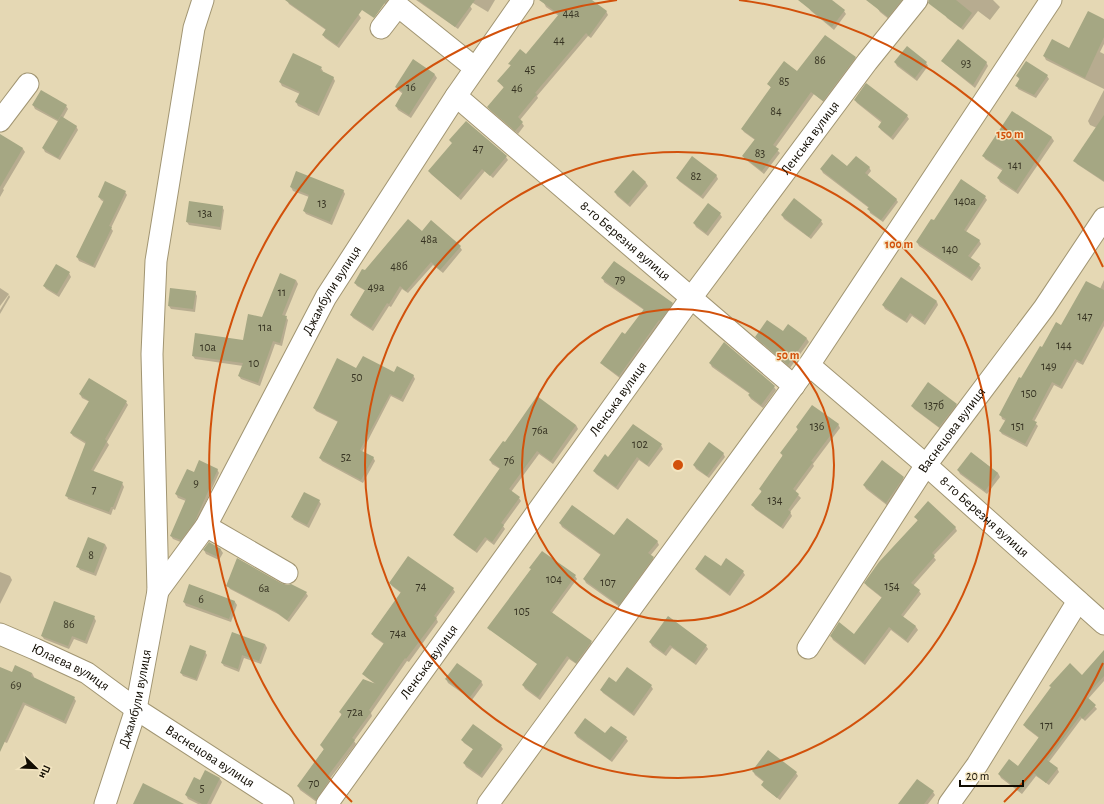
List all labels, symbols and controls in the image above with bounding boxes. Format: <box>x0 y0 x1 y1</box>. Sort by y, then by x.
house number: 44а <box>562 7 580 19</box>
house number: 44 <box>553 34 565 46</box>
house number: 86 <box>814 54 826 66</box>
house number: 93 <box>961 57 971 69</box>
house number: 45 <box>525 63 535 75</box>
house number: 85 <box>779 75 789 87</box>
house number: 16 <box>406 81 416 93</box>
house number: 46 <box>511 82 523 94</box>
street label: Ленська вулиця <box>778 98 842 177</box>
house number: 84 <box>770 105 782 117</box>
text: 150 m <box>996 128 1024 140</box>
house number: 47 <box>473 142 483 154</box>
house number: 83 <box>755 147 765 159</box>
house number: 141 <box>1008 159 1022 171</box>
house number: 82 <box>690 170 702 182</box>
house number: 140а <box>954 195 976 207</box>
house number: 13 <box>317 197 327 209</box>
street label: 8-го Березня вулиця <box>577 199 673 284</box>
house number: 13а <box>198 207 213 219</box>
house number: 48а <box>421 233 438 245</box>
text: 100 m <box>885 238 913 250</box>
house number: 140 <box>942 243 958 255</box>
street label: Джамбули вулиця <box>300 244 364 337</box>
house number: 48б <box>390 260 408 272</box>
house number: 79 <box>615 273 626 285</box>
house number: 49а <box>368 281 385 293</box>
house number: 11 <box>278 286 286 298</box>
house number: 147 <box>1078 310 1092 322</box>
house number: 11а <box>258 321 272 333</box>
house number: 144 <box>1056 339 1072 351</box>
house number: 10а <box>200 341 216 353</box>
text: 50 m <box>777 349 800 361</box>
house number: 10 <box>249 357 259 369</box>
street label: Ленська вулиця <box>587 359 650 439</box>
house number: 149 <box>1041 360 1057 372</box>
house number: 50 <box>351 371 363 383</box>
street label: Васнецова вулиця <box>916 385 989 476</box>
house number: 150 <box>1021 387 1037 399</box>
house number: 137б <box>924 399 944 411</box>
house number: 136 <box>810 420 825 432</box>
house number: 151 <box>1011 420 1025 432</box>
house number: 76а <box>532 424 549 436</box>
house number: 102 <box>632 438 648 450</box>
house number: 52 <box>341 451 352 463</box>
house number: 76 <box>504 454 515 466</box>
centre of rings <box>671 458 685 472</box>
street label: 8-го Березня вулиця <box>937 474 1031 560</box>
house number: 9 <box>193 477 199 489</box>
house number: 7 <box>91 483 97 495</box>
house number: 134 <box>768 494 783 506</box>
house number: 8 <box>88 549 94 561</box>
house number: 104 <box>546 573 562 585</box>
house number: 107 <box>600 576 616 588</box>
house number: 74 <box>416 580 427 592</box>
house number: 154 <box>885 580 900 592</box>
house number: 6а <box>258 582 270 594</box>
house number: 6 <box>198 593 204 605</box>
house number: 105 <box>514 605 530 617</box>
house number: 86 <box>63 618 75 630</box>
street label: Ленська вулиця <box>398 622 461 702</box>
house number: 74а <box>390 627 407 639</box>
street label: Юлаєва вулиця <box>29 641 112 694</box>
street label: Джамбули вулиця <box>117 648 154 750</box>
house number: 69 <box>10 679 22 691</box>
house number: 72а <box>347 706 363 718</box>
house number: 171 <box>1040 719 1054 731</box>
street label: Васнецова вулиця <box>163 723 257 791</box>
north arrow <box>16 748 56 788</box>
scale bar <box>960 762 1023 788</box>
text: Пн <box>37 763 52 780</box>
text: 20 m <box>966 770 989 782</box>
house number: 70 <box>308 777 320 789</box>
house number: 5 <box>199 782 205 794</box>

